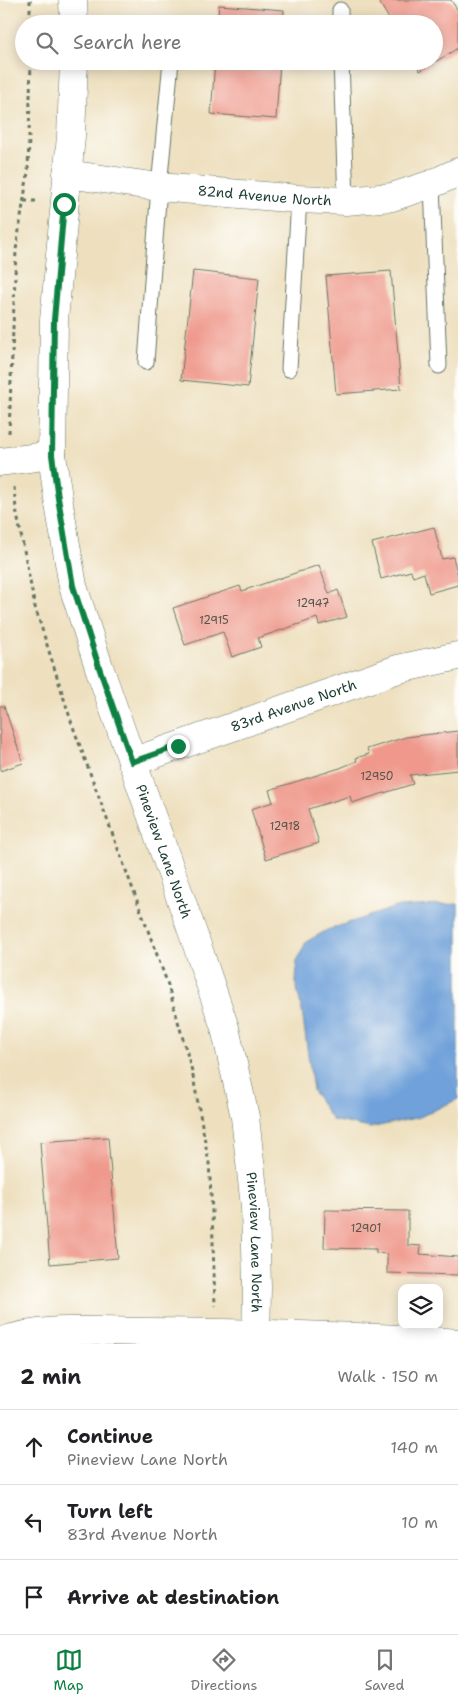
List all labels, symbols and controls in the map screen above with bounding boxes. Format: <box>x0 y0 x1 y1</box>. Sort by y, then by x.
search box <box>15 15 443 70</box>
icon: search <box>33 29 61 57</box>
text: Search here <box>73 30 182 55</box>
street label: 82nd Avenue North <box>197 181 332 209</box>
route start <box>53 193 76 216</box>
house number: 12947 <box>296 596 330 611</box>
house number: 12915 <box>199 613 229 628</box>
street label: 83rd Avenue North <box>228 675 359 736</box>
route end <box>167 735 190 758</box>
house number: 12950 <box>361 769 394 784</box>
street label: Pineview Lane North <box>132 782 196 921</box>
house number: 12918 <box>270 819 300 834</box>
street label: Pineview Lane North <box>242 1171 266 1313</box>
house number: 12901 <box>351 1221 381 1236</box>
map controls <box>398 1284 443 1329</box>
button: layers <box>398 1284 443 1329</box>
text: 2 min <box>20 1363 81 1391</box>
text: Walk · 150 m <box>337 1366 438 1387</box>
text: Continue <box>67 1424 153 1449</box>
icon: ahead <box>20 1433 48 1461</box>
text: 140 m <box>391 1437 438 1458</box>
text: Pineview Lane North <box>67 1449 228 1470</box>
text: Turn left <box>67 1499 153 1524</box>
icon: left <box>20 1508 48 1536</box>
text: 10 m <box>401 1512 438 1533</box>
text: 83rd Avenue North <box>67 1524 218 1545</box>
icon: arrive <box>20 1583 48 1611</box>
text: Arrive at destination <box>67 1585 279 1610</box>
tab: Map <box>54 1646 84 1694</box>
tab: Directions <box>191 1646 257 1694</box>
tab: Saved <box>365 1646 404 1694</box>

